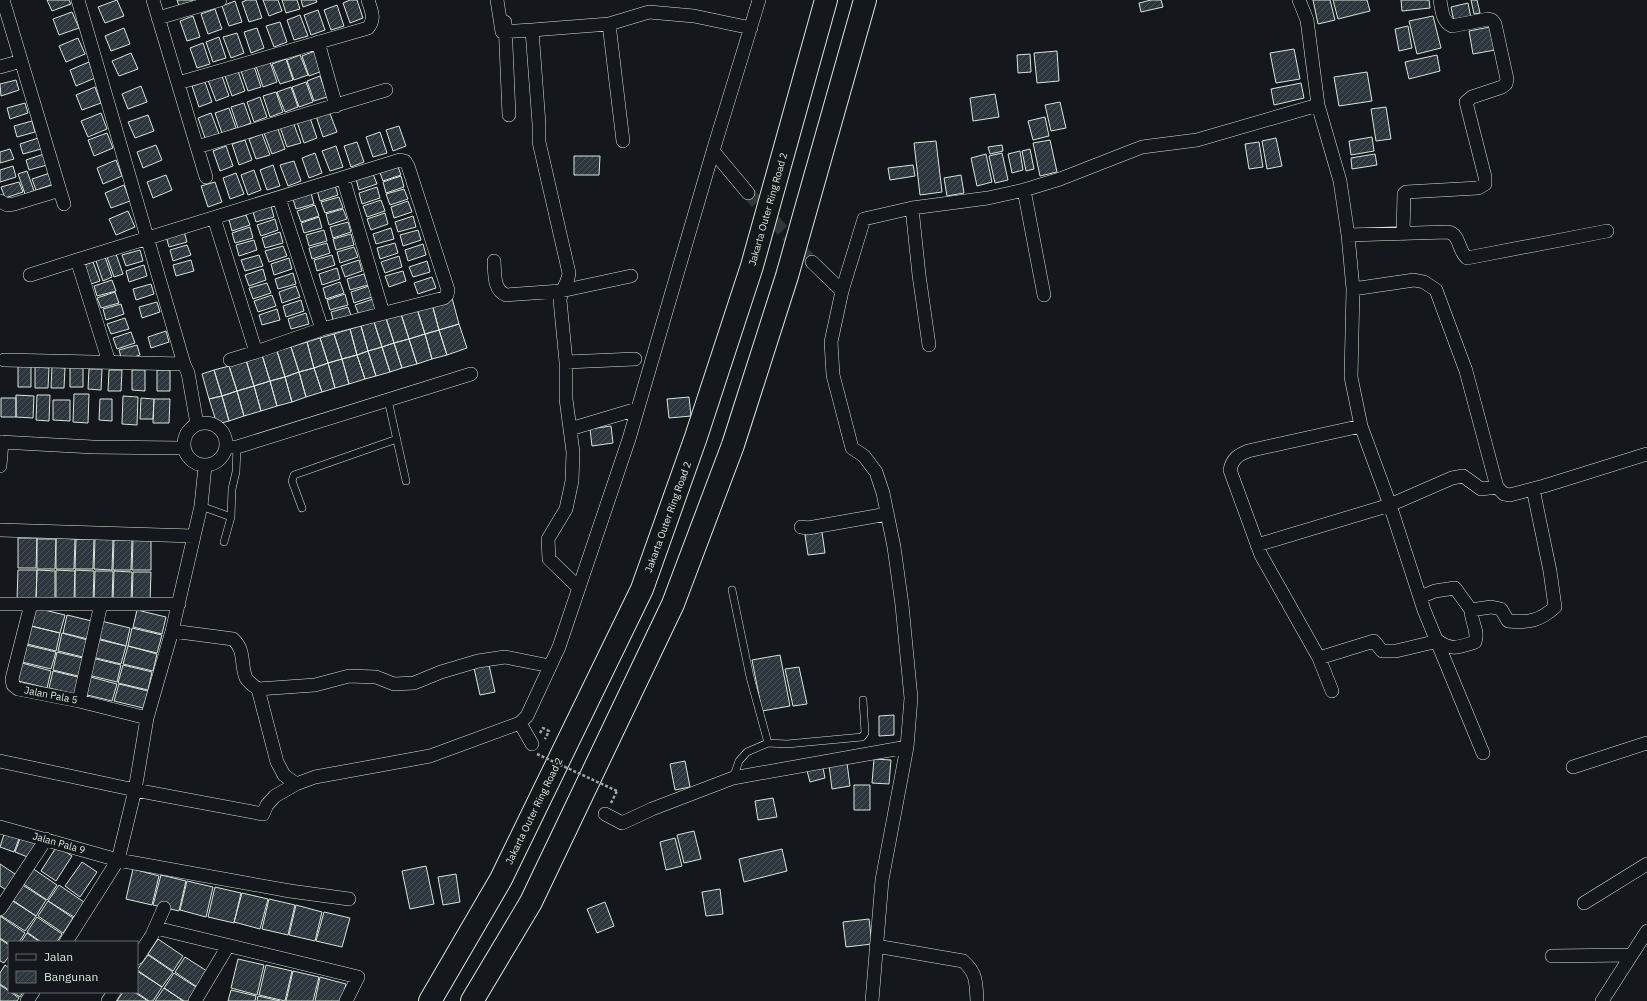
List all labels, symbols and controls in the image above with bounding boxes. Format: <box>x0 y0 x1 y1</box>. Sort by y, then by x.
street label: Jakarta Outer Ring Road 2 <box>746 151 790 267</box>
street label: Jakarta Outer Ring Road 2 <box>642 460 694 574</box>
street label: Jalan Pala 5 <box>23 683 79 707</box>
street label: Jakarta Outer Ring Road 2 <box>502 755 566 867</box>
street label: Jalan Pala 9 <box>31 829 87 857</box>
legend <box>8 941 138 993</box>
text: Jalan <box>44 949 73 964</box>
text: Bangunan <box>44 969 98 984</box>

